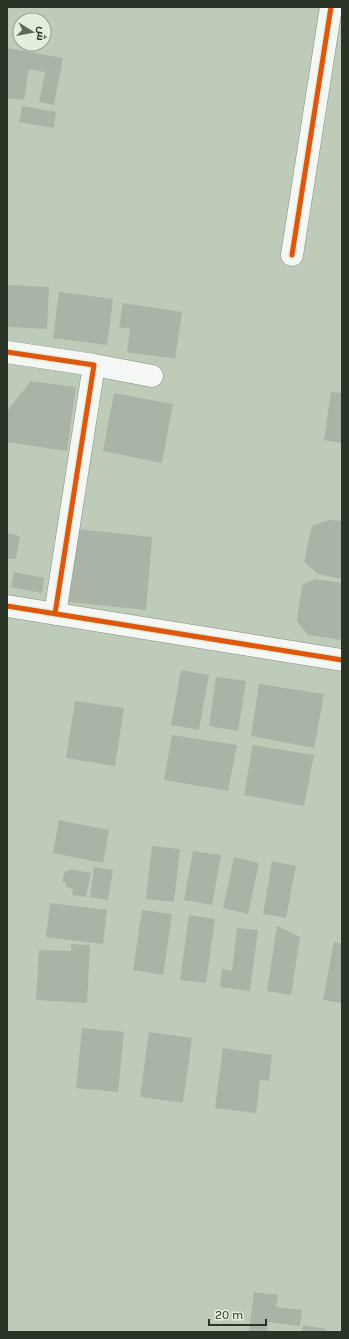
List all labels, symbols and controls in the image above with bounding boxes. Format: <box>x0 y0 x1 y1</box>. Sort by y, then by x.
north arrow <box>12 12 52 52</box>
text: ش <box>34 26 49 42</box>
scale bar <box>209 1301 266 1327</box>
text: 20 m <box>215 1308 243 1322</box>

